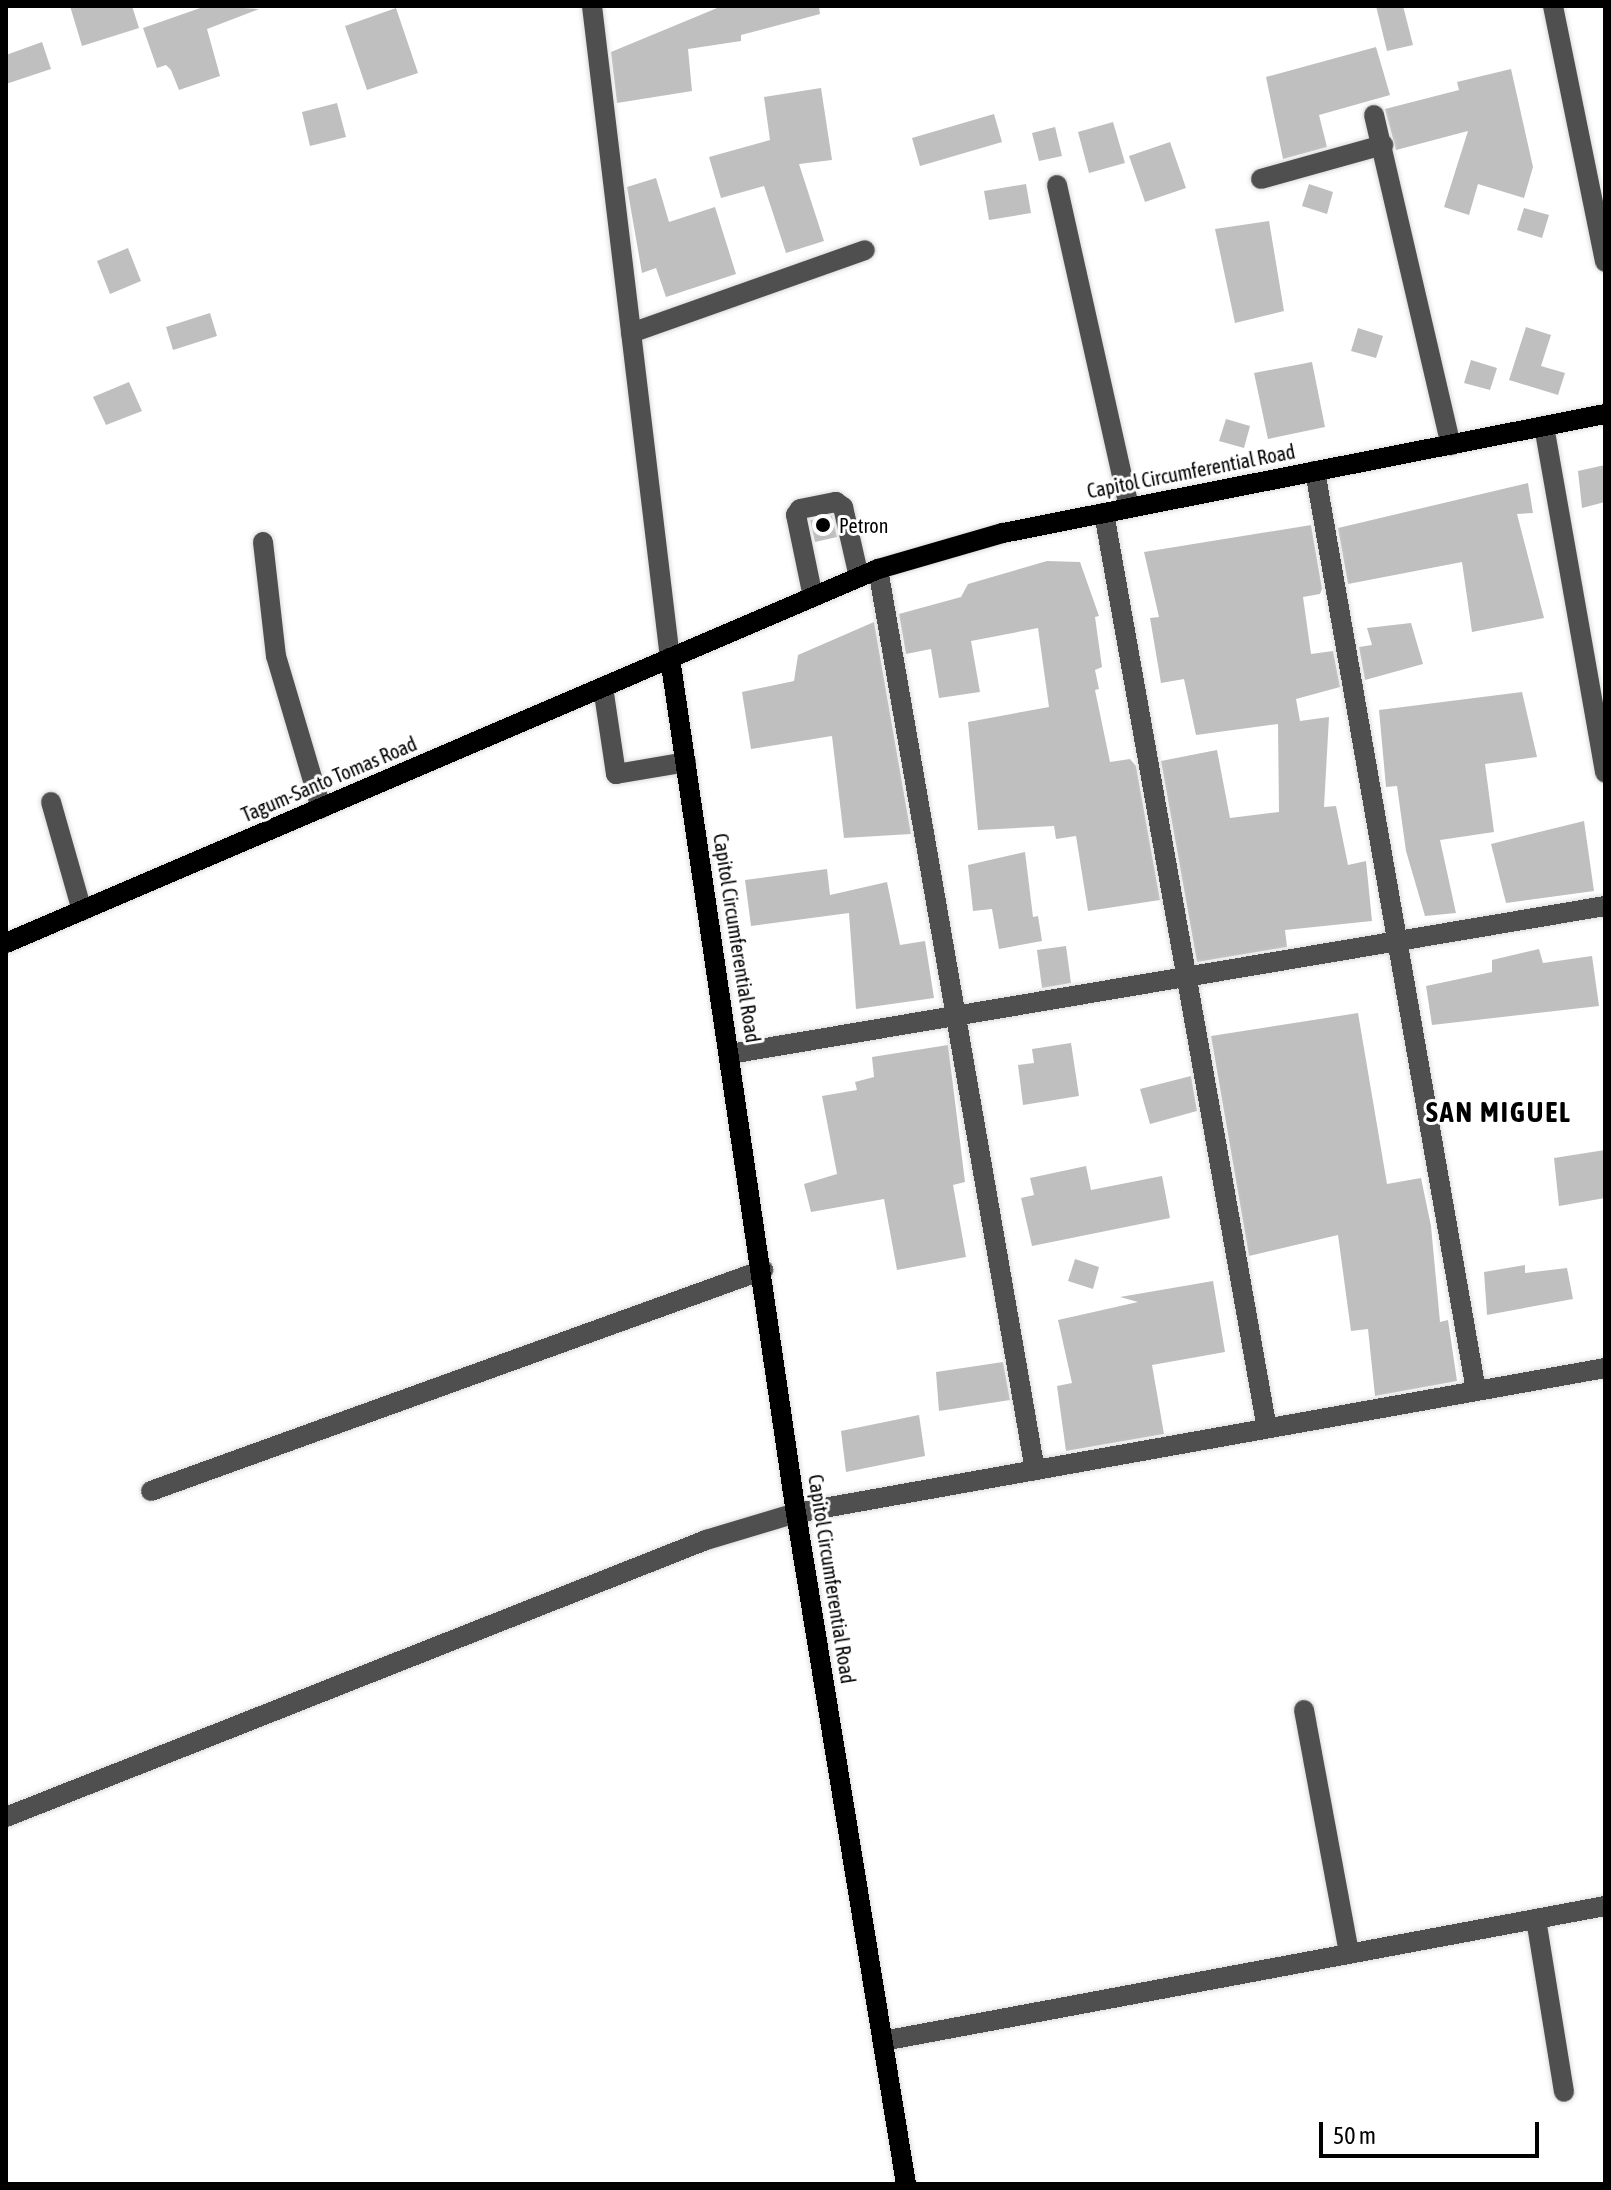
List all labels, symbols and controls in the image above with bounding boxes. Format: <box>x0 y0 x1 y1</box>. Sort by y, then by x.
street label: Capitol Circumferential Road <box>1085 439 1297 503</box>
place label: Petron <box>839 513 888 537</box>
marker: Petron <box>814 516 832 534</box>
street label: Tagum-Santo Tomas Road <box>238 731 420 827</box>
street label: Capitol Circumferential Road <box>709 832 765 1044</box>
district label: SAN MIGUEL <box>1426 1095 1572 1129</box>
street label: Capitol Circumferential Road <box>804 1473 860 1685</box>
scale bar <box>1323 2106 1543 2156</box>
text: 50 m <box>1333 2122 1376 2149</box>

